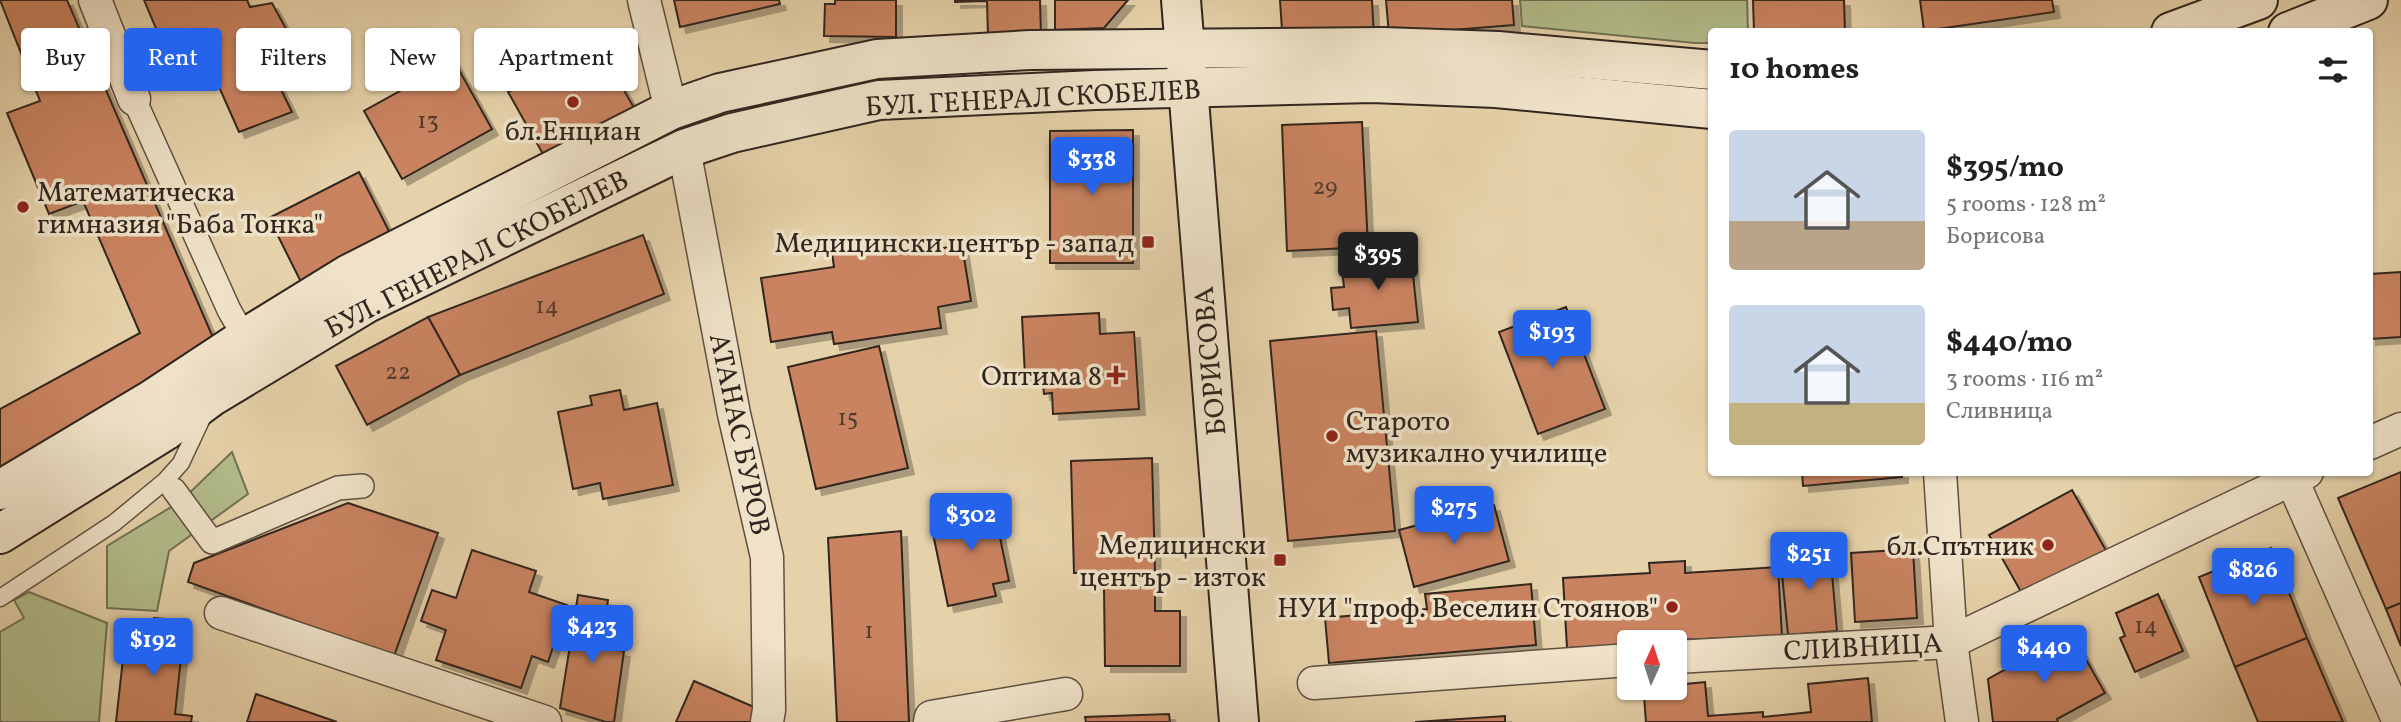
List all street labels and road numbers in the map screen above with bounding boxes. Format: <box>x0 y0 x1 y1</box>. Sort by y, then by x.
street label: БУЛ. ГЕНЕРАЛ СКОБЕЛЕВ <box>864 71 1202 128</box>
street label: БУЛ. ГЕНЕРАЛ СКОБЕЛЕВ <box>318 161 636 349</box>
street label: БОРИСОВА <box>1186 284 1237 437</box>
street label: АТАНАС БУРОВ <box>698 330 779 539</box>
street label: СЛИВНИЦА <box>1783 625 1944 672</box>

